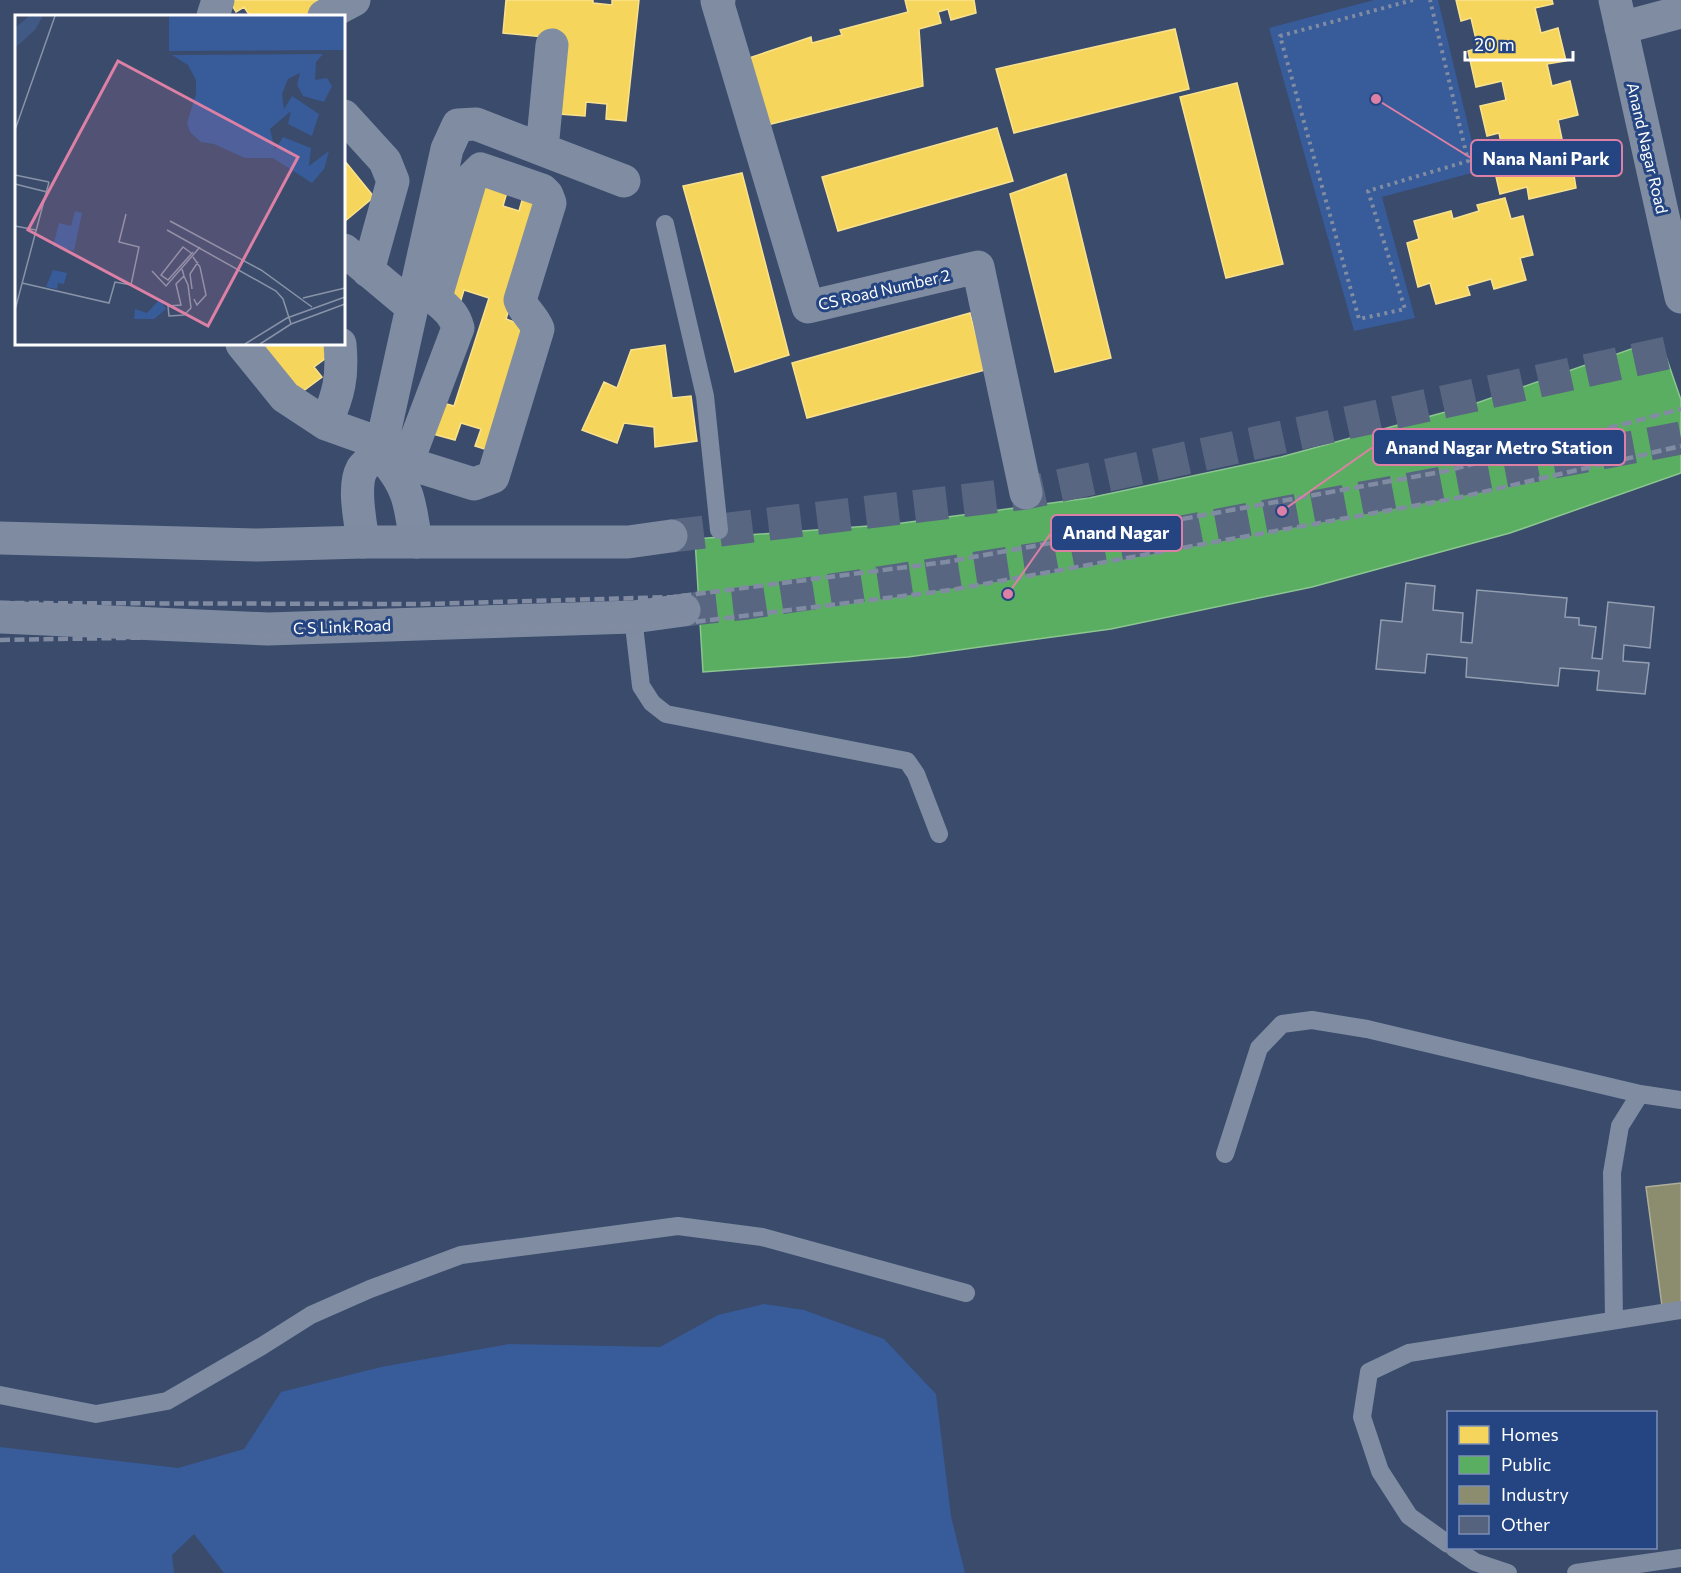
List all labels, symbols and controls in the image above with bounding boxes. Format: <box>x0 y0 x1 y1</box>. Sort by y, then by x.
inset map <box>15 15 345 345</box>
scale bar <box>1465 24 1573 62</box>
text: 20 m <box>1474 33 1515 55</box>
street label: Anand Nagar Road <box>1624 80 1672 216</box>
callout: Nana Nani Park <box>1471 140 1622 176</box>
text: Nana Nani Park <box>1482 147 1610 169</box>
street label: CS Road Number 2 <box>816 265 952 313</box>
callout: Anand Nagar Metro Station <box>1373 429 1625 465</box>
text: Anand Nagar Metro Station <box>1385 436 1613 458</box>
callout: Anand Nagar <box>1051 515 1182 551</box>
text: Anand Nagar <box>1063 521 1170 543</box>
street label: C S Link Road <box>293 615 391 637</box>
legend <box>1447 1411 1657 1549</box>
text: Homes <box>1501 1423 1559 1445</box>
text: Public <box>1501 1453 1551 1475</box>
text: Industry <box>1501 1483 1569 1505</box>
text: Other <box>1501 1513 1550 1535</box>

